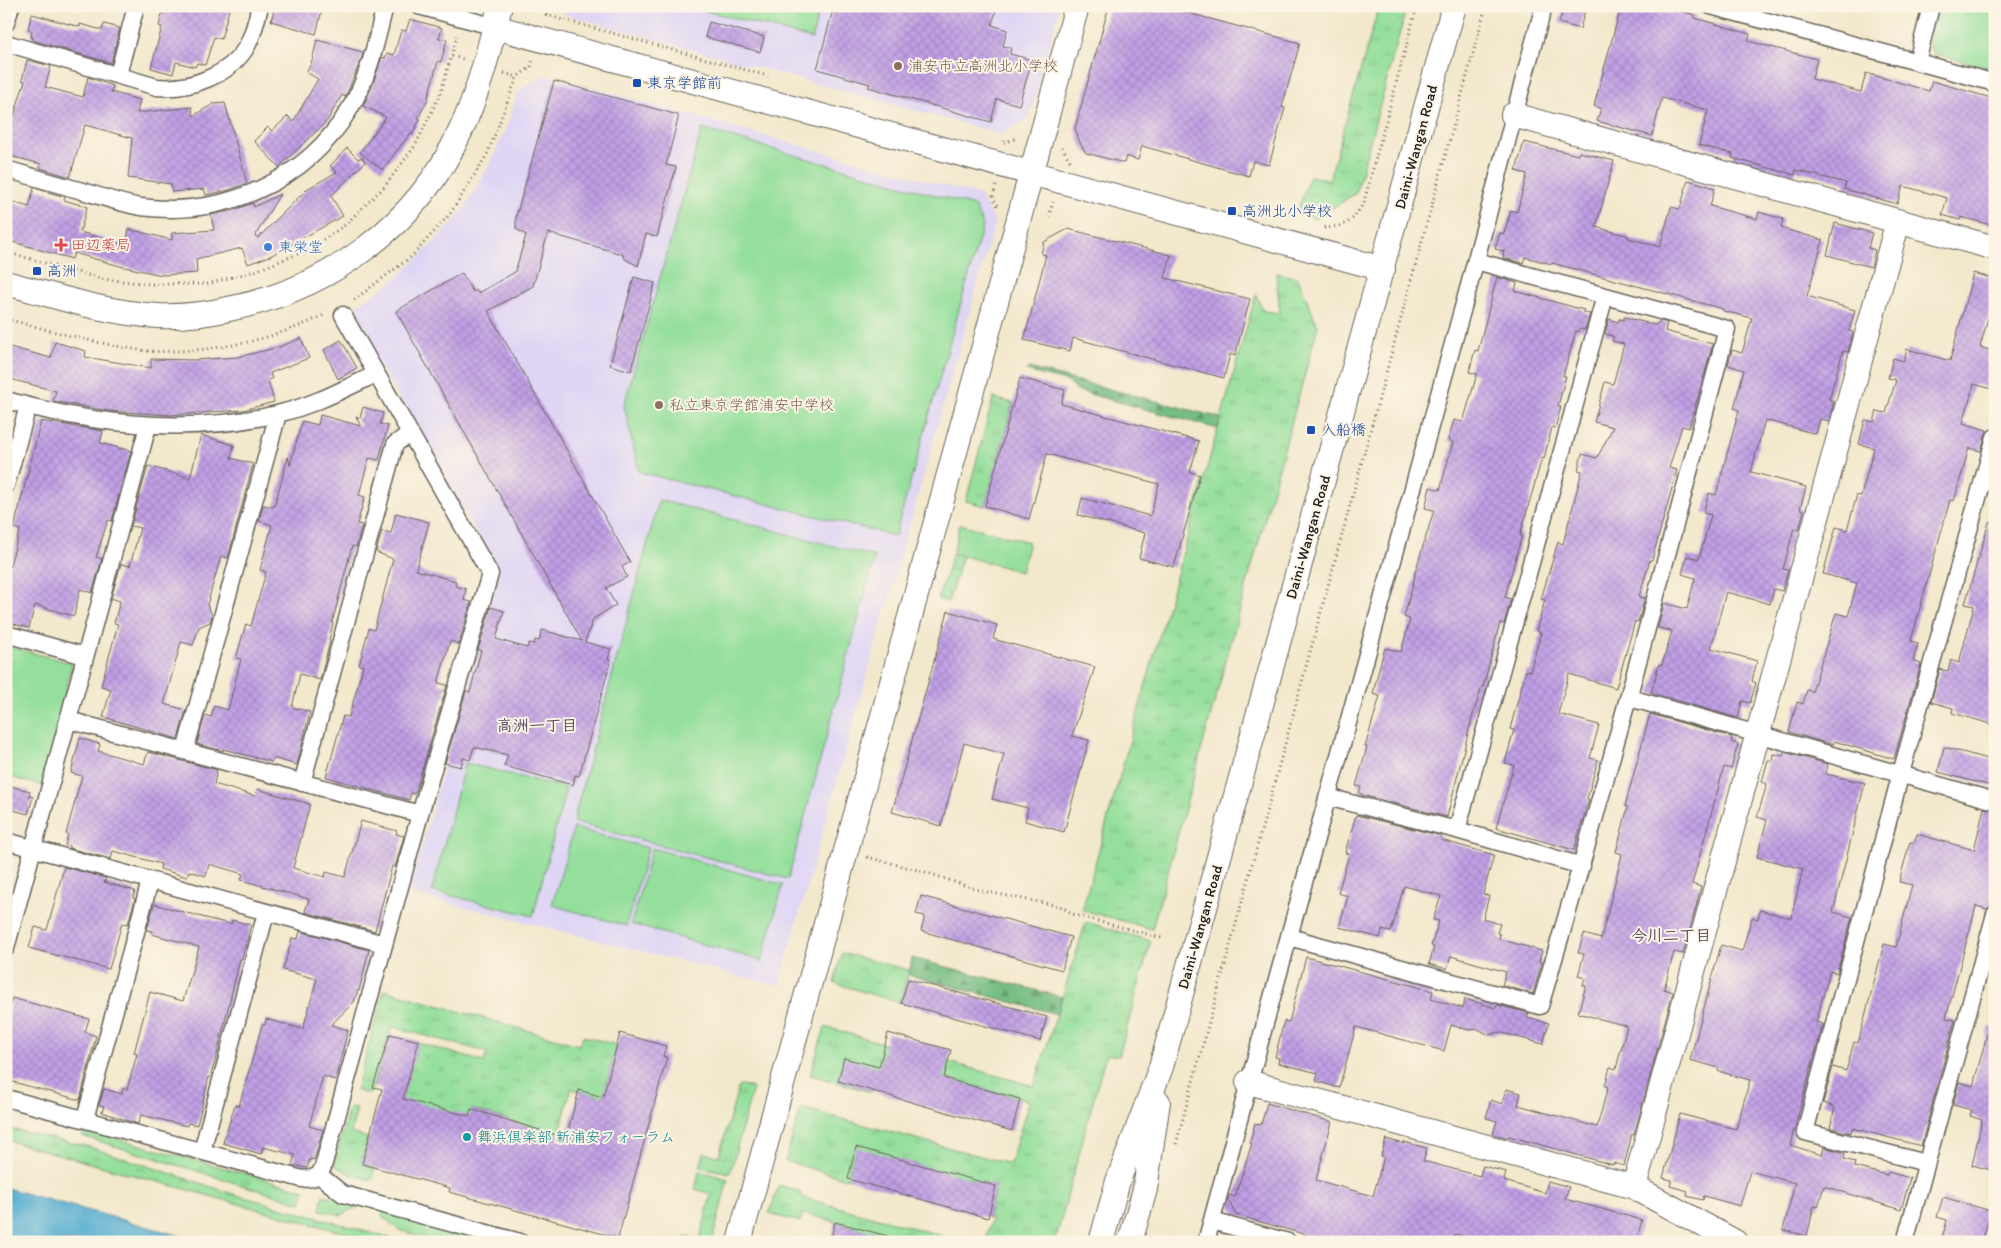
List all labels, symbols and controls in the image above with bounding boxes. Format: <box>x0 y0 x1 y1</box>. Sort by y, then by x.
place label: 浦安市立高洲北小学校 <box>908 57 1058 75</box>
marker: 浦安市立高洲北小学校 <box>892 60 904 72</box>
place label: 東京学館前 <box>647 74 722 92</box>
marker: 東京学館前 <box>631 77 643 89</box>
street label: Daini-Wangan Road <box>1391 83 1441 211</box>
place label: 高洲北小学校 <box>1242 202 1332 220</box>
marker: 高洲北小学校 <box>1226 205 1238 217</box>
place label: 田辺薬局 <box>71 236 131 254</box>
place label: 東栄堂 <box>278 238 323 256</box>
marker: 田辺薬局 <box>55 239 67 251</box>
marker: 東栄堂 <box>262 241 274 253</box>
place label: 高洲 <box>47 262 77 280</box>
marker: 高洲 <box>31 265 43 277</box>
place label: 私立東京学館浦安中学校 <box>669 396 834 414</box>
marker: 私立東京学館浦安中学校 <box>653 399 665 411</box>
place label: 入船橋 <box>1321 421 1366 439</box>
marker: 入船橋 <box>1305 424 1317 436</box>
street label: Daini-Wangan Road <box>1282 473 1334 601</box>
district label: 高洲一丁目 <box>497 716 577 735</box>
street label: Daini-Wangan Road <box>1174 863 1226 991</box>
district label: 今川二丁目 <box>1631 926 1711 945</box>
place label: 舞浜倶楽部 新浦安フォーラム <box>477 1128 675 1146</box>
marker: 舞浜倶楽部 新浦安フォーラム <box>461 1131 473 1143</box>

